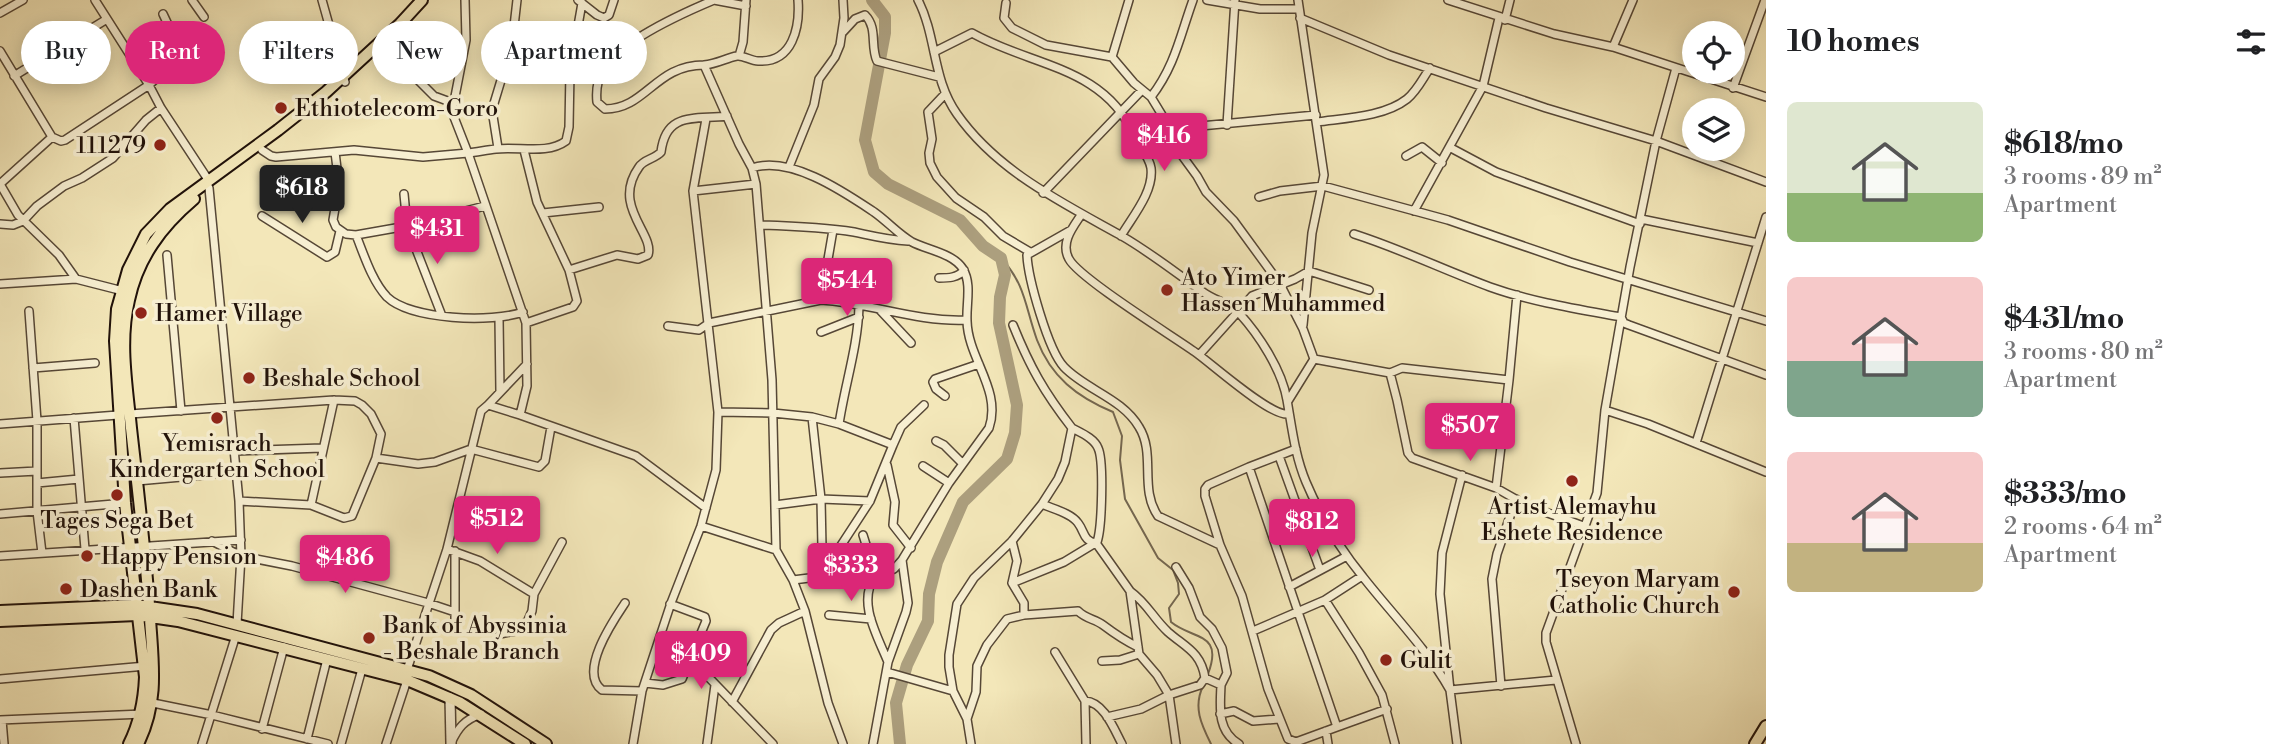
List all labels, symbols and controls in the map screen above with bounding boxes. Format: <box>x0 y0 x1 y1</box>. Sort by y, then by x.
chip: Buy <box>21 21 111 84</box>
chip: Rent <box>125 21 225 84</box>
chip: Filters <box>239 21 358 84</box>
chip: New <box>372 21 467 84</box>
chip: Apartment <box>481 21 647 84</box>
map controls <box>1682 21 1745 161</box>
button: locate <box>1682 21 1745 84</box>
text: 10 homes <box>1787 23 1920 61</box>
icon: filters <box>2232 23 2270 61</box>
place label: Ethiotelecom-Goro <box>295 95 498 123</box>
button: layers <box>1682 98 1745 161</box>
marker: Ethiotelecom-Goro <box>273 100 289 116</box>
pin: $416 <box>1123 114 1205 173</box>
text: $416 <box>1137 122 1191 150</box>
text: $618/mo <box>2004 125 2124 163</box>
icon: home <box>1843 130 1927 214</box>
place label: 111279 <box>76 132 146 160</box>
marker: 111279 <box>152 137 168 153</box>
text: 3 rooms · 89 m² <box>2004 163 2161 191</box>
pin: $618 <box>261 166 343 225</box>
text: $618 <box>276 174 328 202</box>
text: Apartment <box>2004 191 2117 219</box>
pin: $431 <box>396 206 478 266</box>
text: $431 <box>410 215 464 243</box>
pin: $544 <box>806 258 888 318</box>
place label: Ato Yimer Hassen Muhammed <box>1180 264 1385 318</box>
text: $544 <box>817 267 877 295</box>
marker: Ato Yimer Hassen Muhammed <box>1159 282 1175 298</box>
place label: Hamer Village <box>155 300 303 328</box>
text: $431/mo <box>2004 300 2124 338</box>
marker: Hamer Village <box>133 305 149 321</box>
icon: home <box>1843 305 1927 389</box>
text: 3 rooms · 80 m² <box>2004 338 2163 366</box>
place label: Beshale School <box>262 365 421 393</box>
text: Apartment <box>2004 366 2117 394</box>
marker: Beshale School <box>241 370 257 386</box>
pin: $507 <box>1429 404 1511 463</box>
marker: Yemisrach Kindergarten School <box>209 410 225 426</box>
text: $507 <box>1441 412 1499 440</box>
place label: Yemisrach Kindergarten School <box>109 430 325 484</box>
marker: Artist Alemayhu Eshete Residence <box>1564 473 1580 489</box>
text: $333/mo <box>2004 475 2127 513</box>
icon: home <box>1843 480 1927 564</box>
marker: Tages Sega Bet <box>109 487 125 503</box>
place label: Artist Alemayhu Eshete Residence <box>1481 493 1663 547</box>
pin: $512 <box>456 496 538 556</box>
pin: $812 <box>1271 500 1353 559</box>
text: $512 <box>470 505 524 533</box>
place label: Tages Sega Bet <box>40 507 194 535</box>
text: $812 <box>1285 508 1339 536</box>
text: 2 rooms · 64 m² <box>2004 513 2162 541</box>
pin: $486 <box>304 536 386 595</box>
text: Apartment <box>2004 541 2117 569</box>
place label: Happy Pension <box>101 543 257 571</box>
text: $486 <box>316 544 374 572</box>
pin: $333 <box>810 544 892 603</box>
marker: Happy Pension <box>79 548 95 564</box>
text: $333 <box>823 552 879 580</box>
place label: Tseyon Maryam Catholic Church <box>1549 566 1720 620</box>
place label: Dashen Bank <box>80 576 218 604</box>
marker: Dashen Bank <box>58 581 74 597</box>
marker: Tseyon Maryam Catholic Church <box>1726 584 1742 600</box>
place label: Bank of Abyssinia - Beshale Branch <box>382 612 567 666</box>
marker: Bank of Abyssinia - Beshale Branch <box>361 630 377 646</box>
pin: $409 <box>660 632 742 691</box>
text: $409 <box>671 640 731 668</box>
place label: Gulit <box>1400 647 1452 675</box>
marker: Gulit <box>1378 652 1394 668</box>

